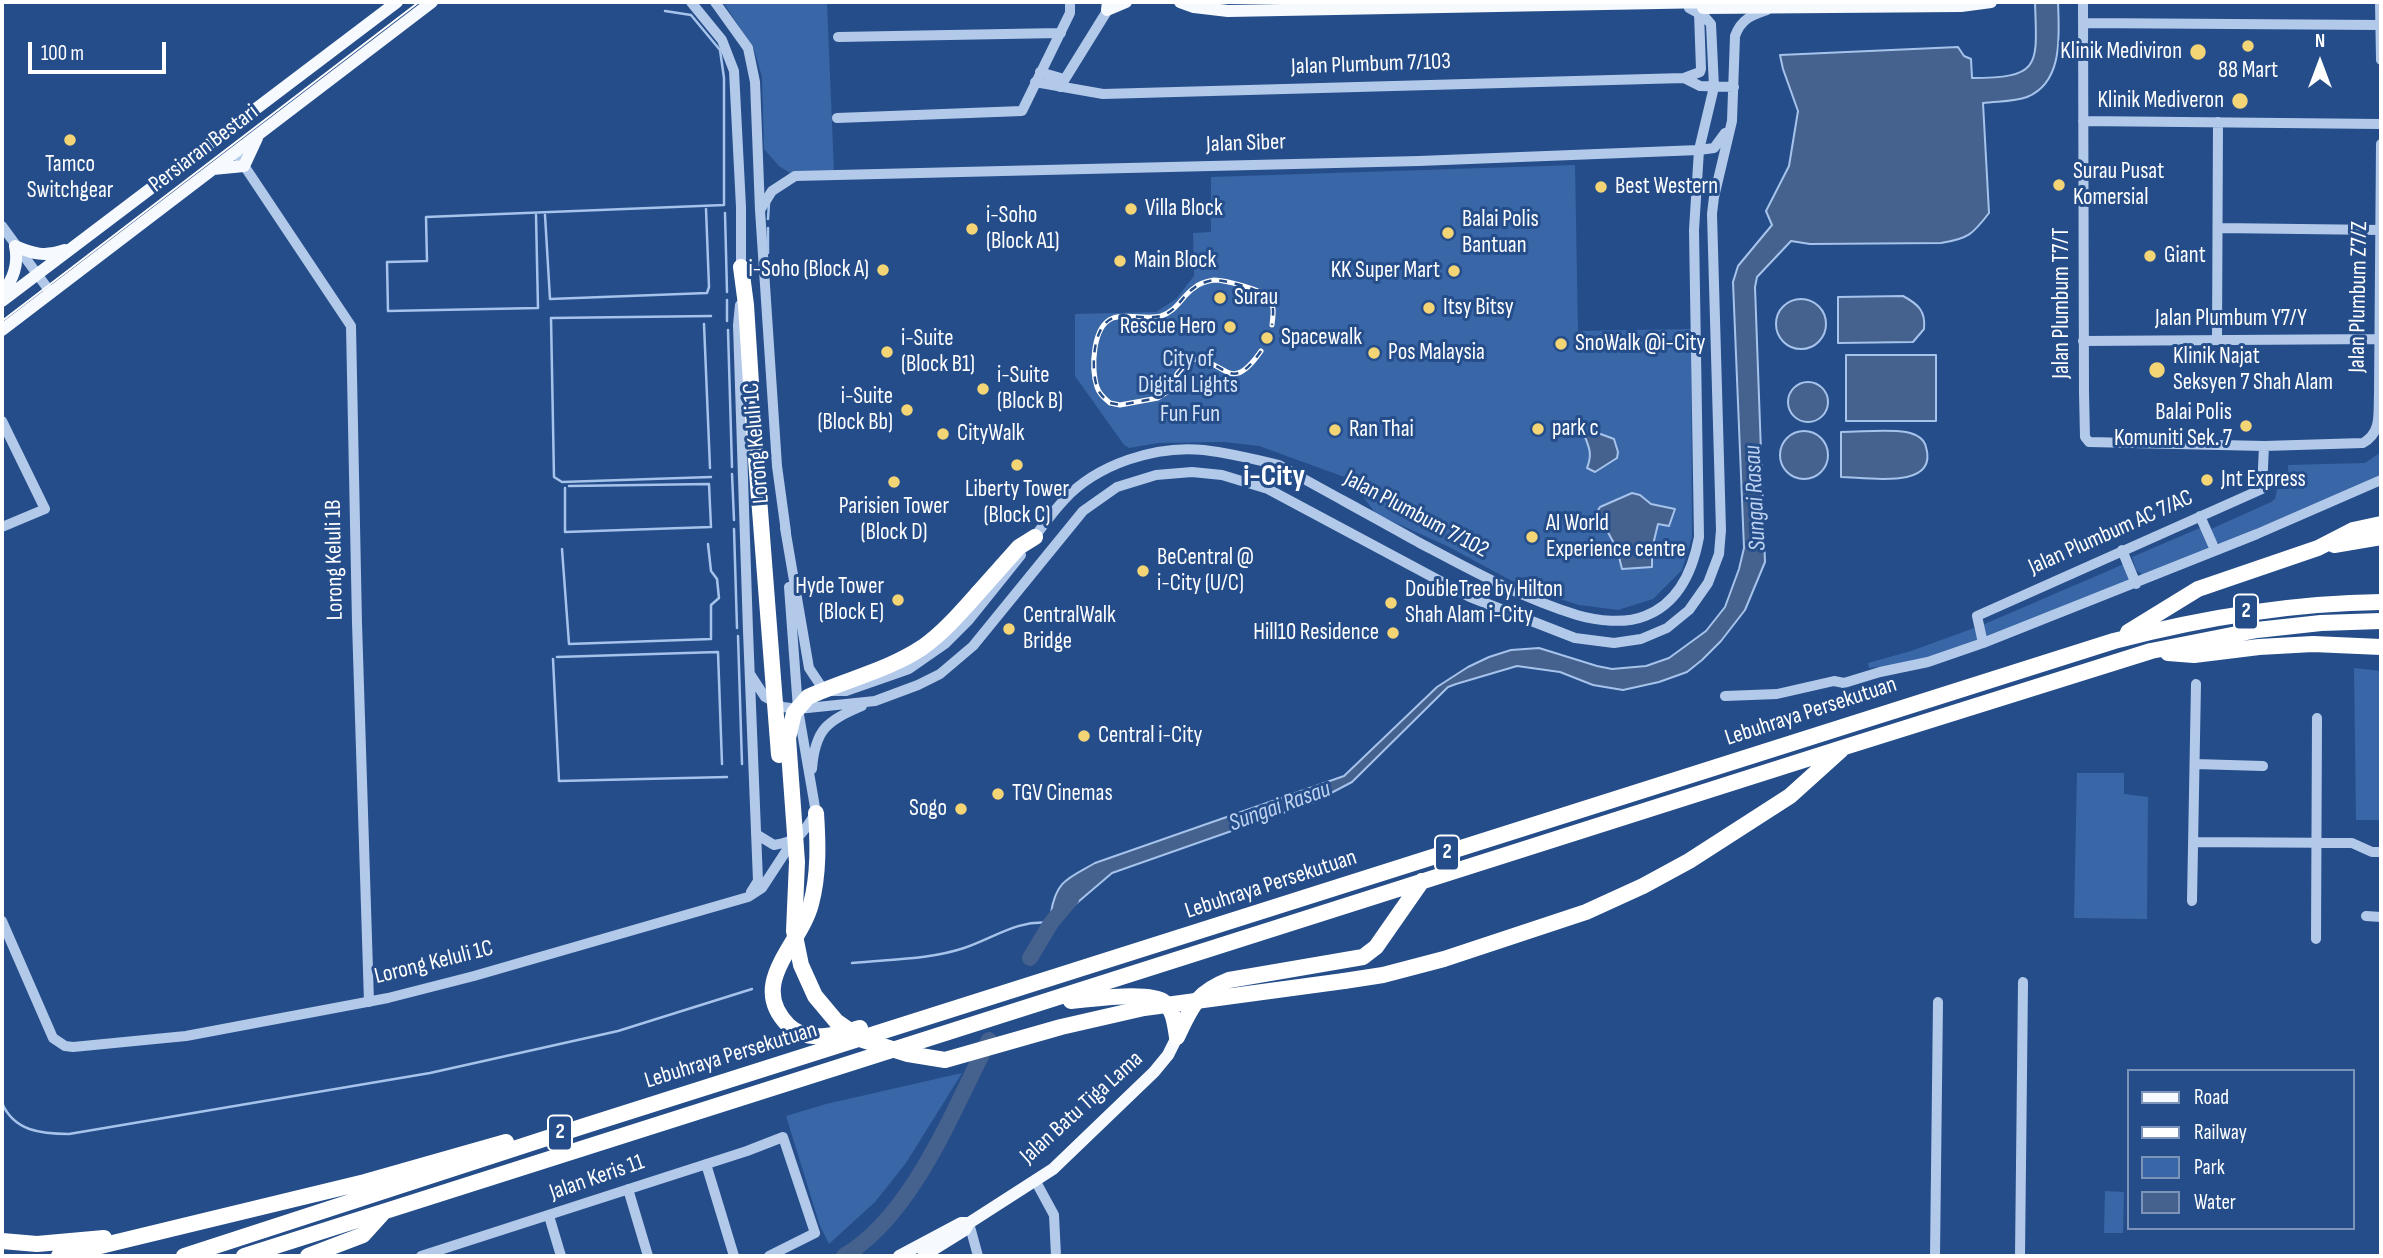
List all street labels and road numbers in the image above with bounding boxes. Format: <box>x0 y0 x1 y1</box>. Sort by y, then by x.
street label: Jalan Plumbum 7/103 <box>1291 48 1451 82</box>
street label: Persiaran Bestari <box>144 99 264 199</box>
street label: Jalan Siber <box>1206 129 1286 159</box>
street label: Jalan Plumbum Z7/Z <box>2344 221 2374 373</box>
street label: Jalan Plumbum T7/T <box>2048 227 2076 379</box>
street label: Jalan Plumbum Y7/Y <box>2155 305 2307 333</box>
street label: Lorong Keluli 1C <box>738 381 776 505</box>
street label: Jalan Plumbum 7/102 <box>1339 465 1493 565</box>
street label: Jalan Plumbum AC 7/AC <box>2025 484 2197 582</box>
street label: Lorong Keluli 1B <box>320 499 350 621</box>
road number: 2 <box>2234 594 2258 630</box>
street label: Lebuhraya Persekutuan <box>1722 671 1900 753</box>
road number: 2 <box>1435 836 1459 870</box>
street label: Lebuhraya Persekutuan <box>1182 844 1360 926</box>
street label: Lorong Keluli 1C <box>372 935 496 991</box>
street label: Lebuhraya Persekutuan <box>641 1017 821 1095</box>
street label: Jalan Batu Tiga Lama <box>1015 1046 1149 1170</box>
road number: 2 <box>548 1116 572 1150</box>
street label: Jalan Keris 11 <box>546 1149 648 1207</box>

